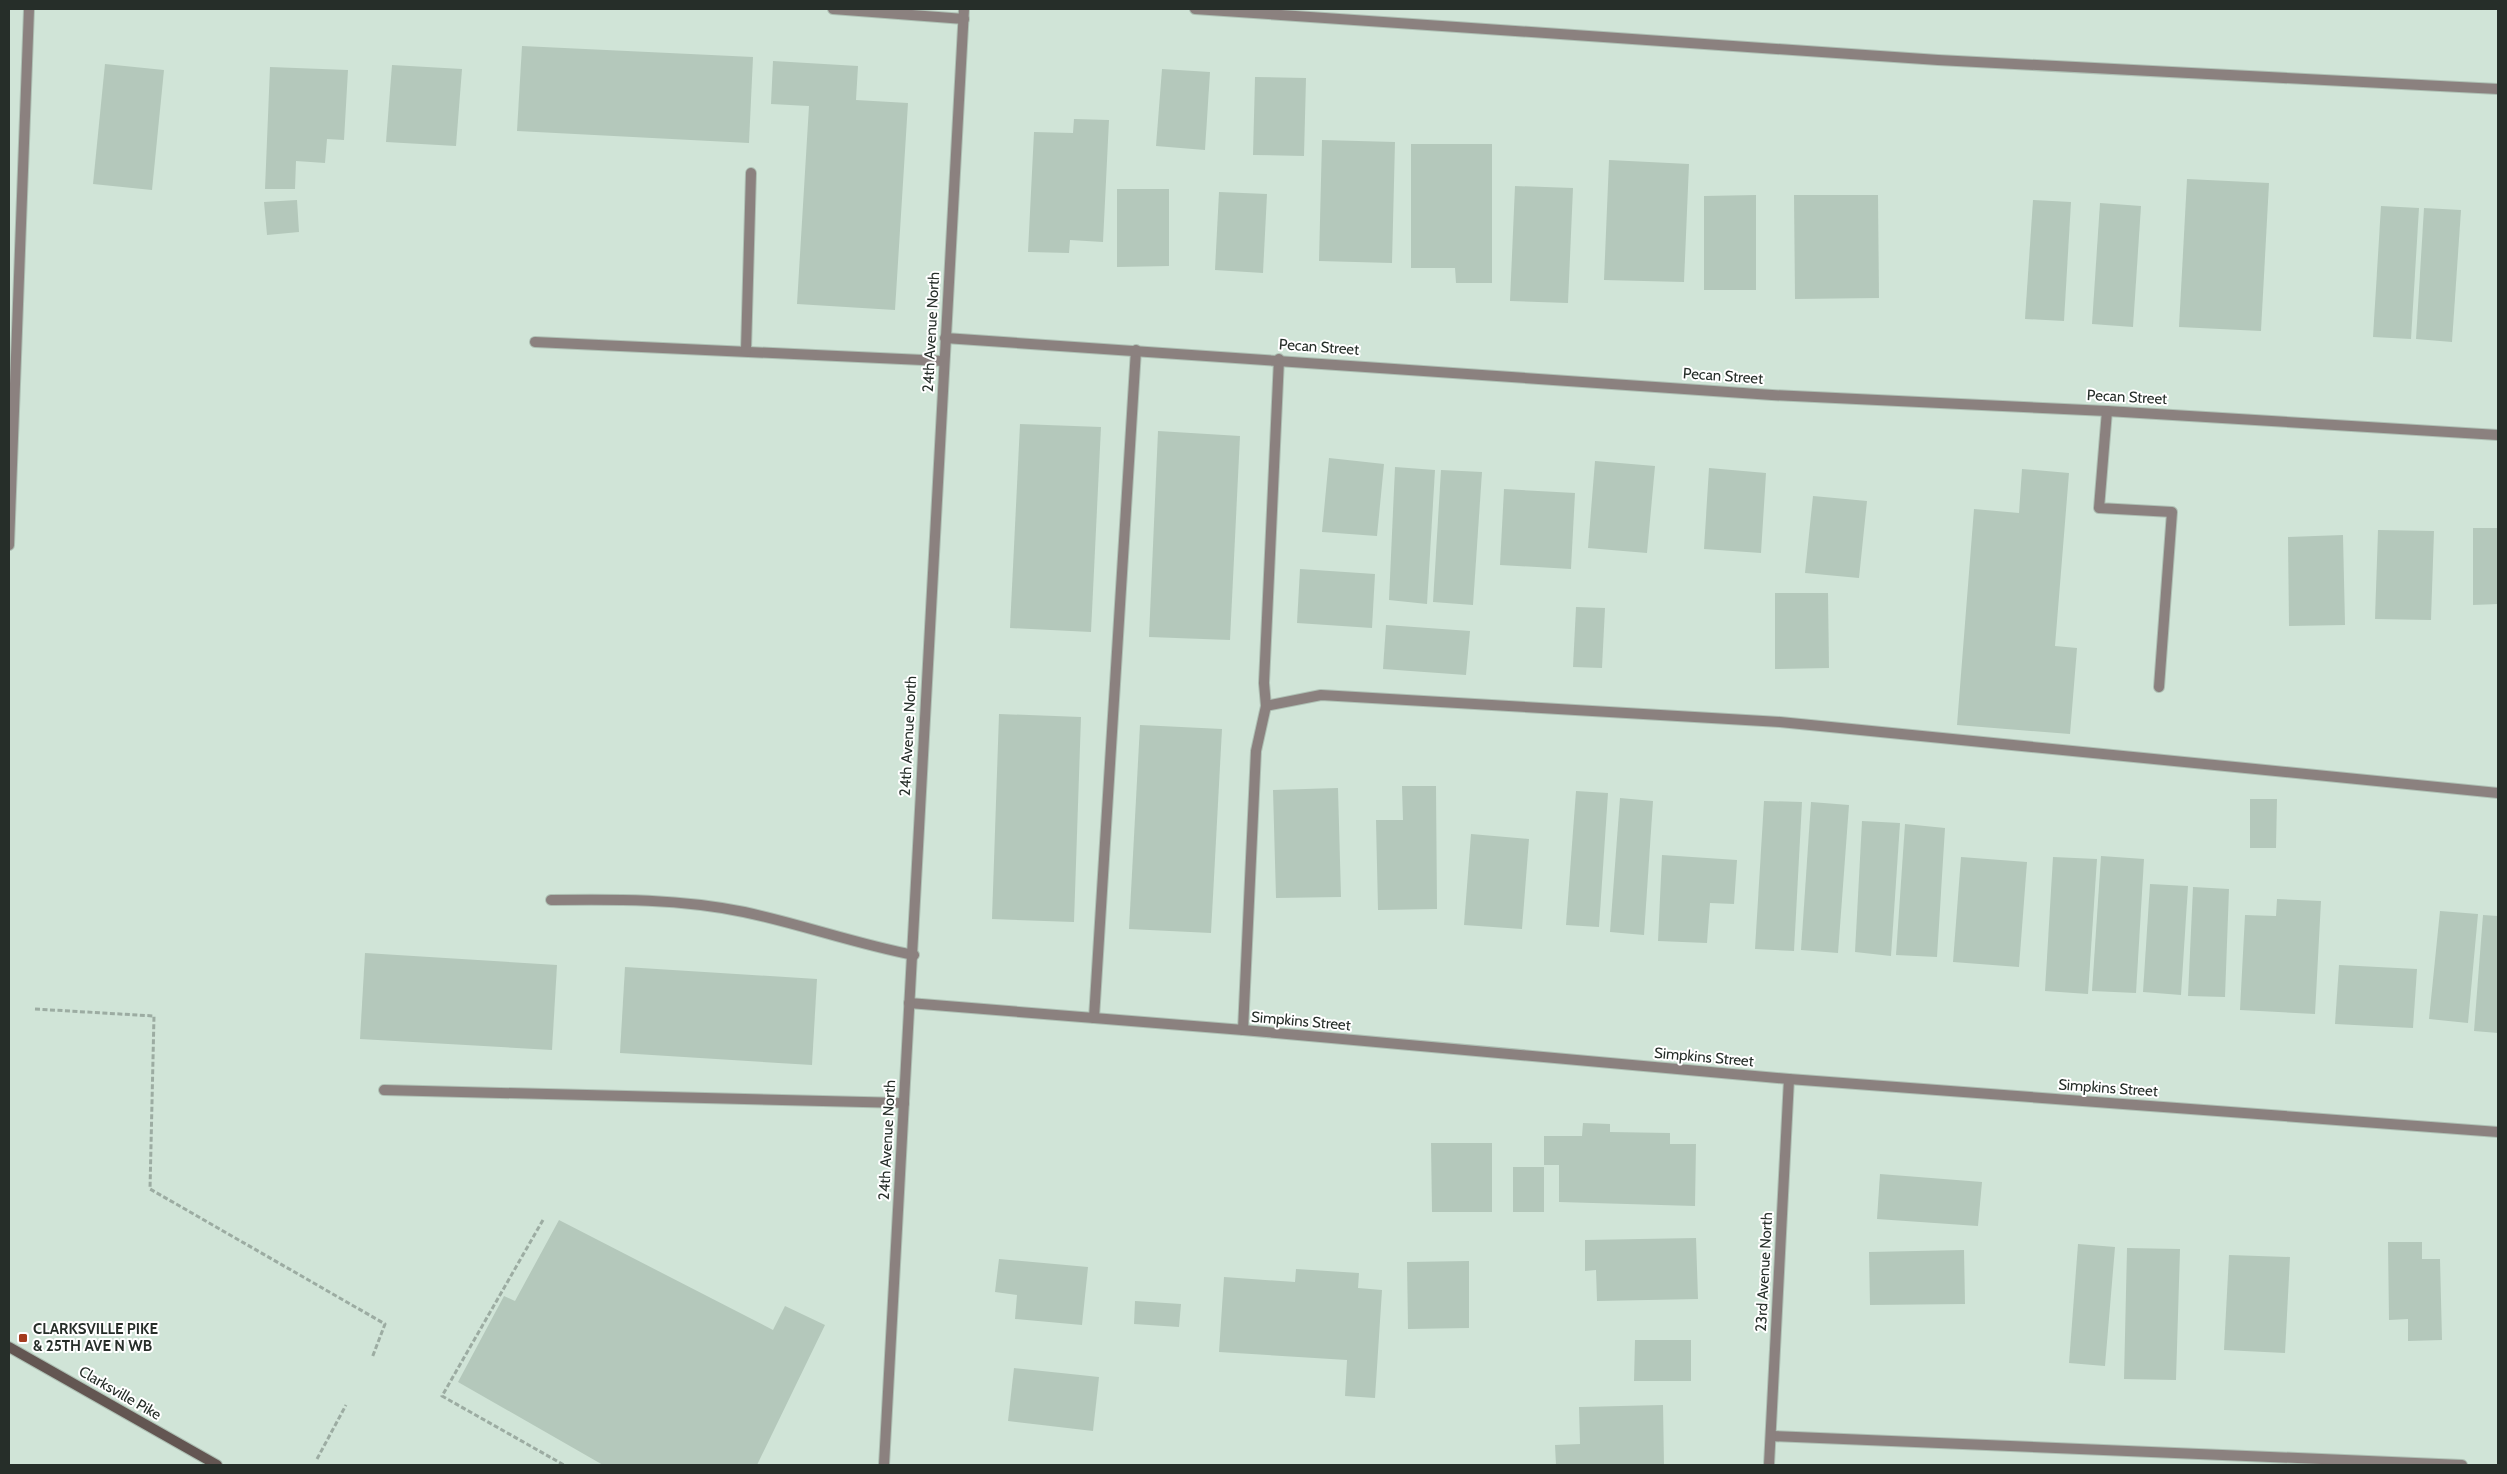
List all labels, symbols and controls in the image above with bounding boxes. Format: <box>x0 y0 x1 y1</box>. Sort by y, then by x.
street label: 24th Avenue North <box>919 271 943 393</box>
street label: Pecan Street <box>1278 335 1360 359</box>
street label: Pecan Street <box>1682 364 1764 388</box>
street label: Pecan Street <box>2086 386 2168 408</box>
street label: 24th Avenue North <box>896 675 920 797</box>
street label: Simpkins Street <box>1251 1008 1351 1034</box>
street label: Simpkins Street <box>1654 1044 1754 1070</box>
street label: Simpkins Street <box>2058 1076 2158 1100</box>
street label: 24th Avenue North <box>875 1079 899 1201</box>
street label: 23rd Avenue North <box>1752 1212 1776 1332</box>
place label: CLARKSVILLE PIKE & 25TH AVE N WB <box>33 1320 158 1355</box>
marker: CLARKSVILLE PIKE & 25TH AVE N WB <box>17 1332 29 1344</box>
street label: Clarksville Pike <box>76 1362 165 1424</box>

